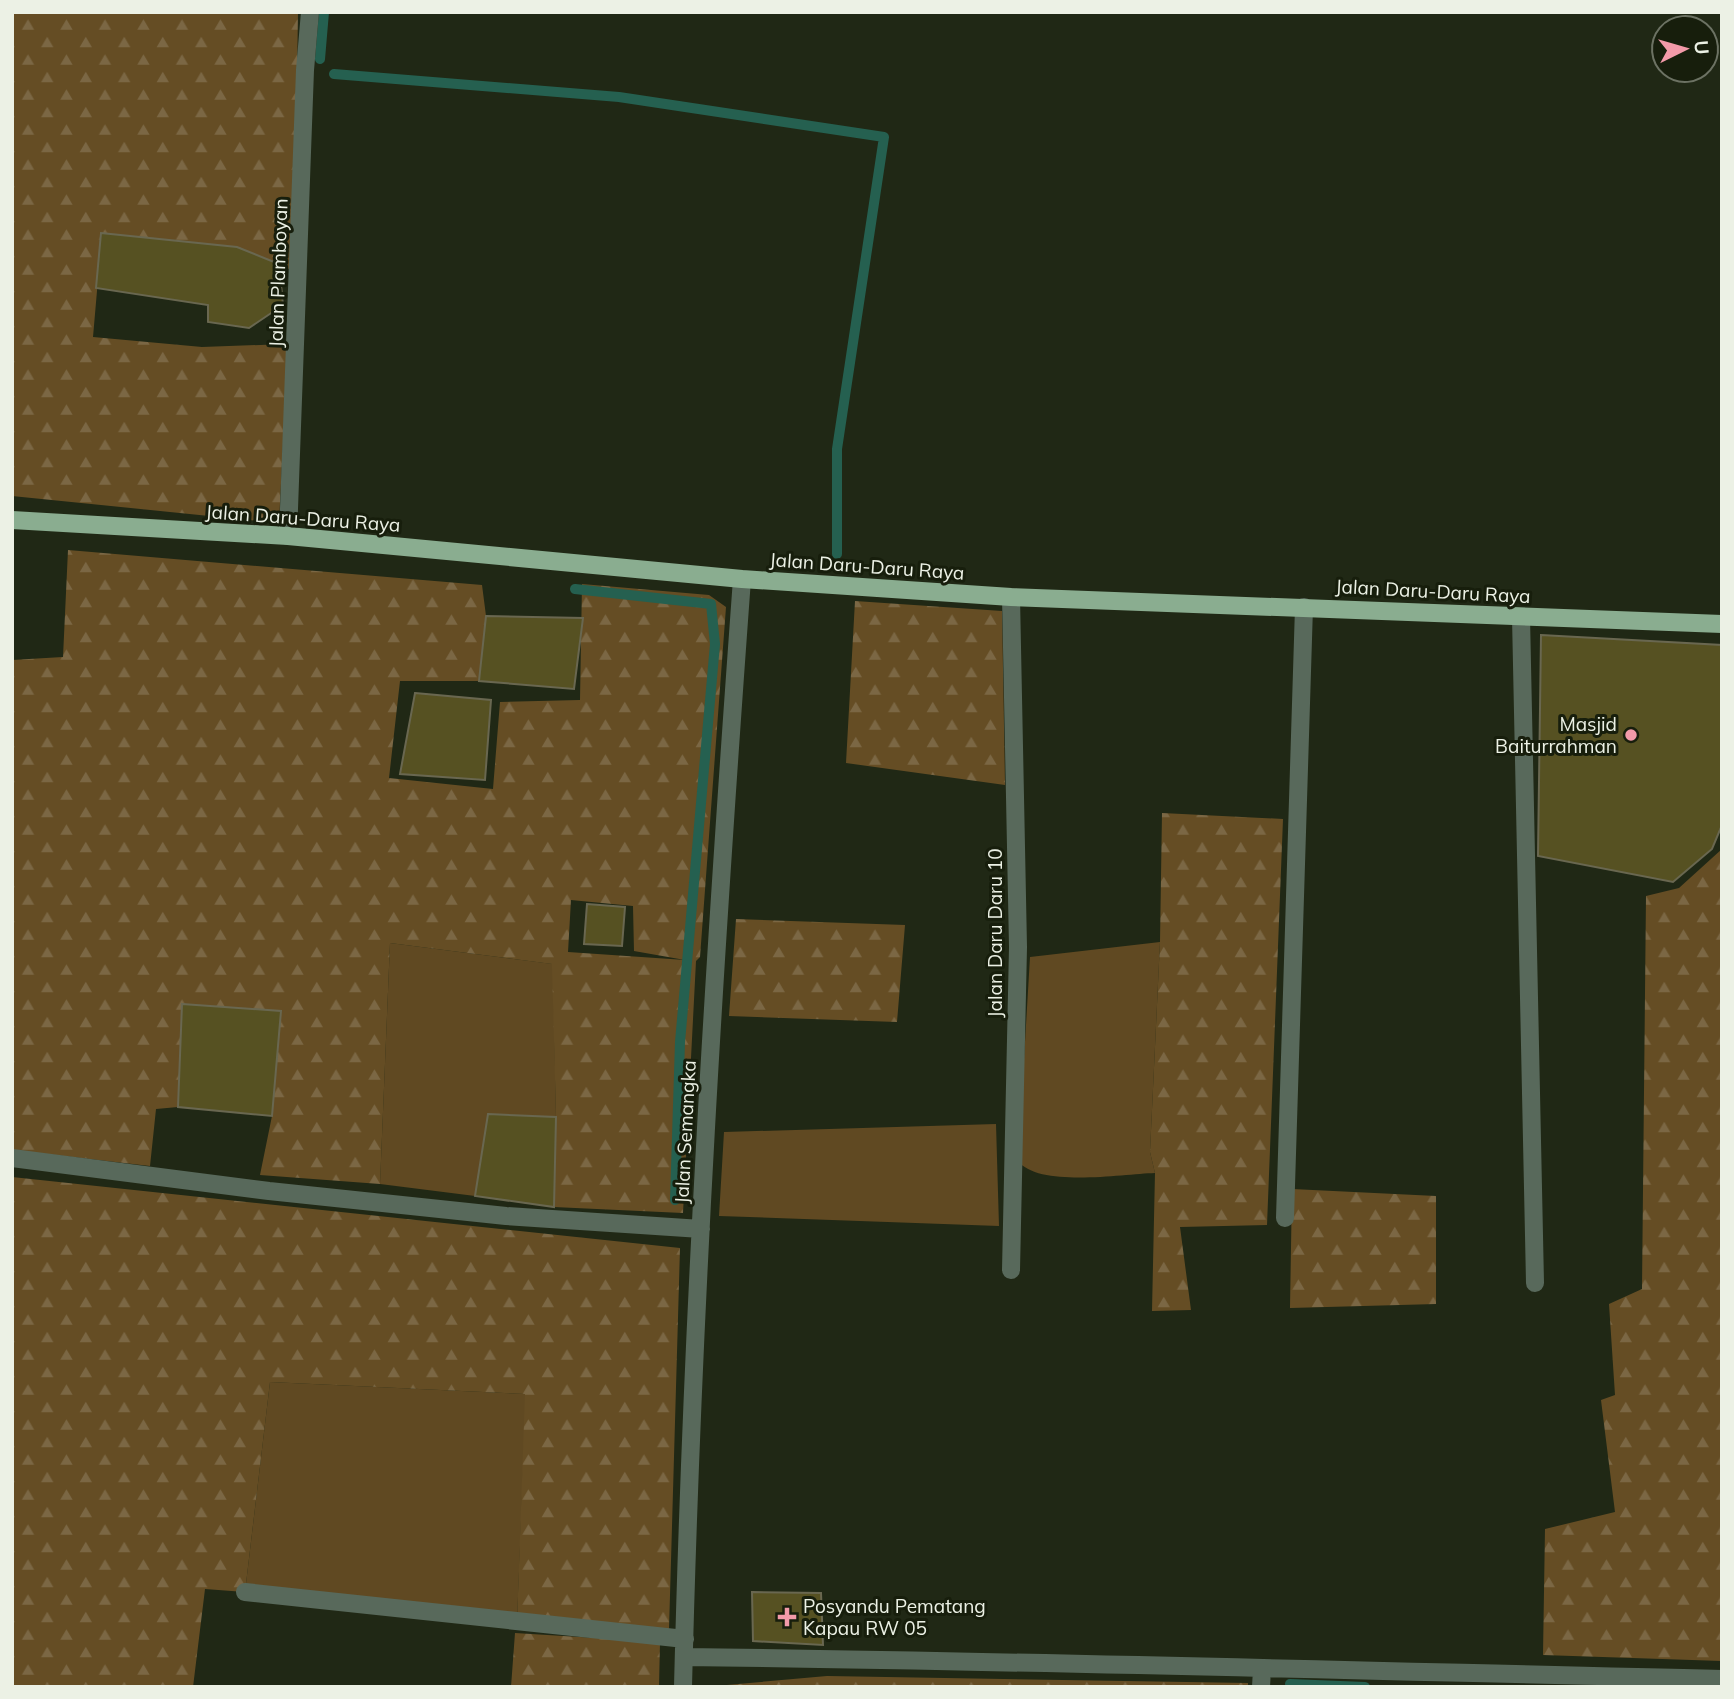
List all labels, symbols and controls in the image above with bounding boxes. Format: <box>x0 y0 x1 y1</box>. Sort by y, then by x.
north arrow <box>1650 14 1720 84</box>
text: U <box>1689 39 1715 56</box>
street label: Jalan Plamboyan <box>263 198 293 348</box>
street label: Jalan Daru-Daru Raya <box>205 499 401 537</box>
street label: Jalan Daru-Daru Raya <box>769 547 965 585</box>
street label: Jalan Daru-Daru Raya <box>1335 574 1531 608</box>
place label: Masjid Baiturrahman <box>1495 712 1617 758</box>
marker: Masjid Baiturrahman <box>1623 727 1639 743</box>
street label: Jalan Daru Daru 10 <box>983 848 1007 1018</box>
street label: Jalan Semangka <box>669 1060 701 1204</box>
place label: Posyandu Pematang Kapau RW 05 <box>803 1594 986 1640</box>
marker: Posyandu Pematang Kapau RW 05 <box>777 1607 797 1627</box>

